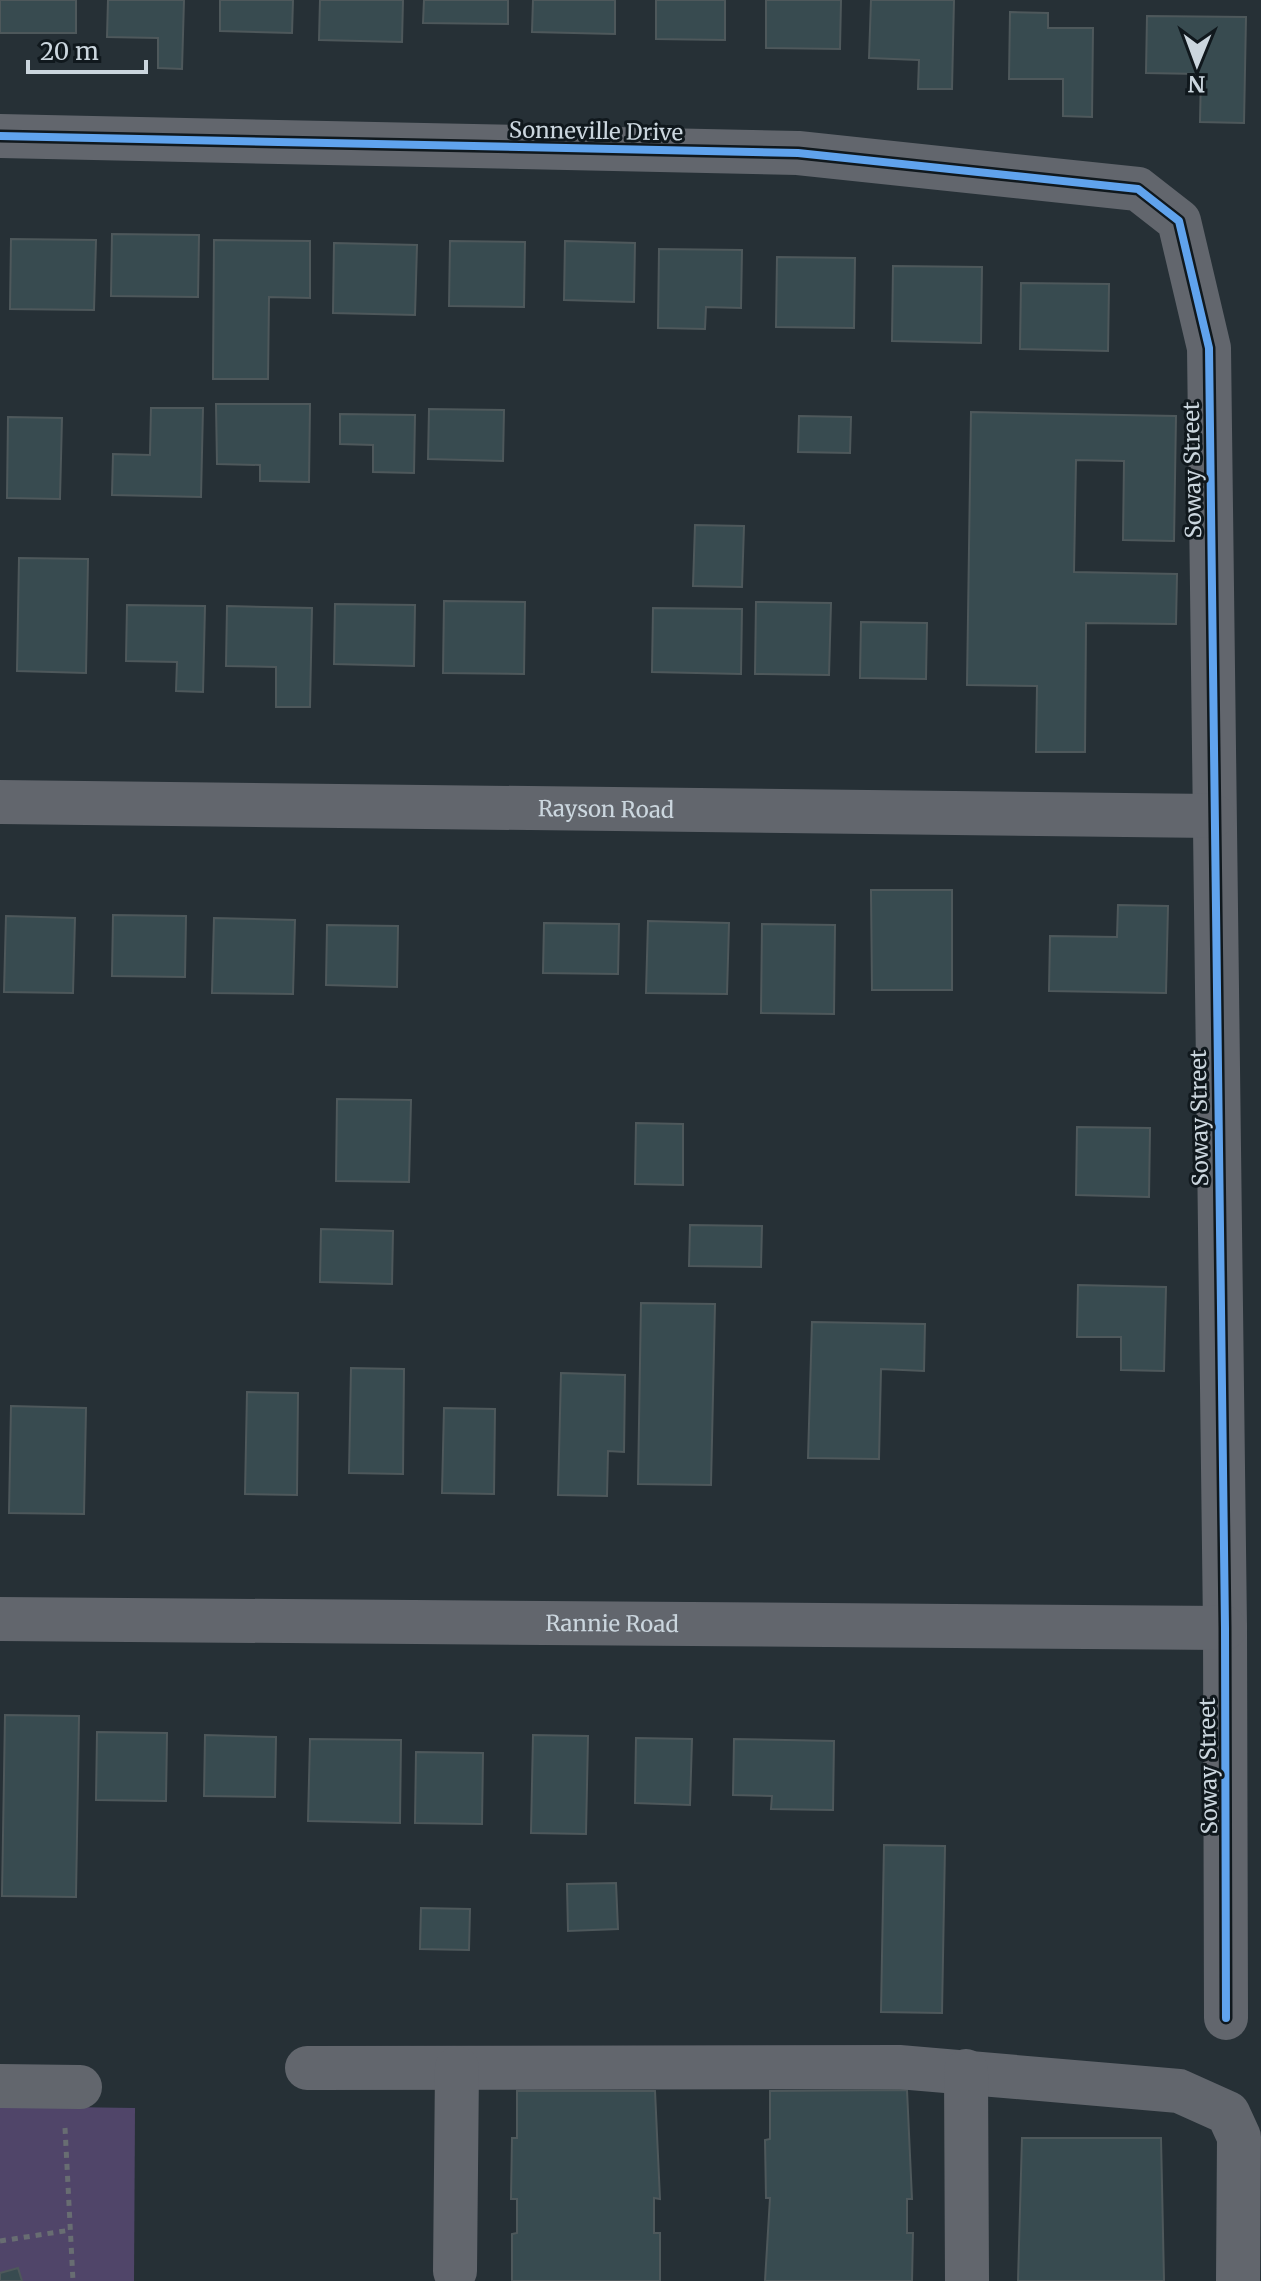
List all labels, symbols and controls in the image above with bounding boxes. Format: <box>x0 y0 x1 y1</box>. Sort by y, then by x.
scale bar <box>28 24 146 74</box>
north arrow <box>1157 24 1237 104</box>
text: 20 m <box>40 36 99 67</box>
text: N <box>1187 70 1206 98</box>
street label: Sonneville Drive <box>509 115 683 147</box>
street label: Soway Street <box>1177 401 1207 539</box>
street label: Rayson Road <box>538 794 674 824</box>
street label: Soway Street <box>1184 1049 1214 1187</box>
street label: Rannie Road <box>545 1609 679 1638</box>
street label: Soway Street <box>1193 1697 1223 1835</box>

